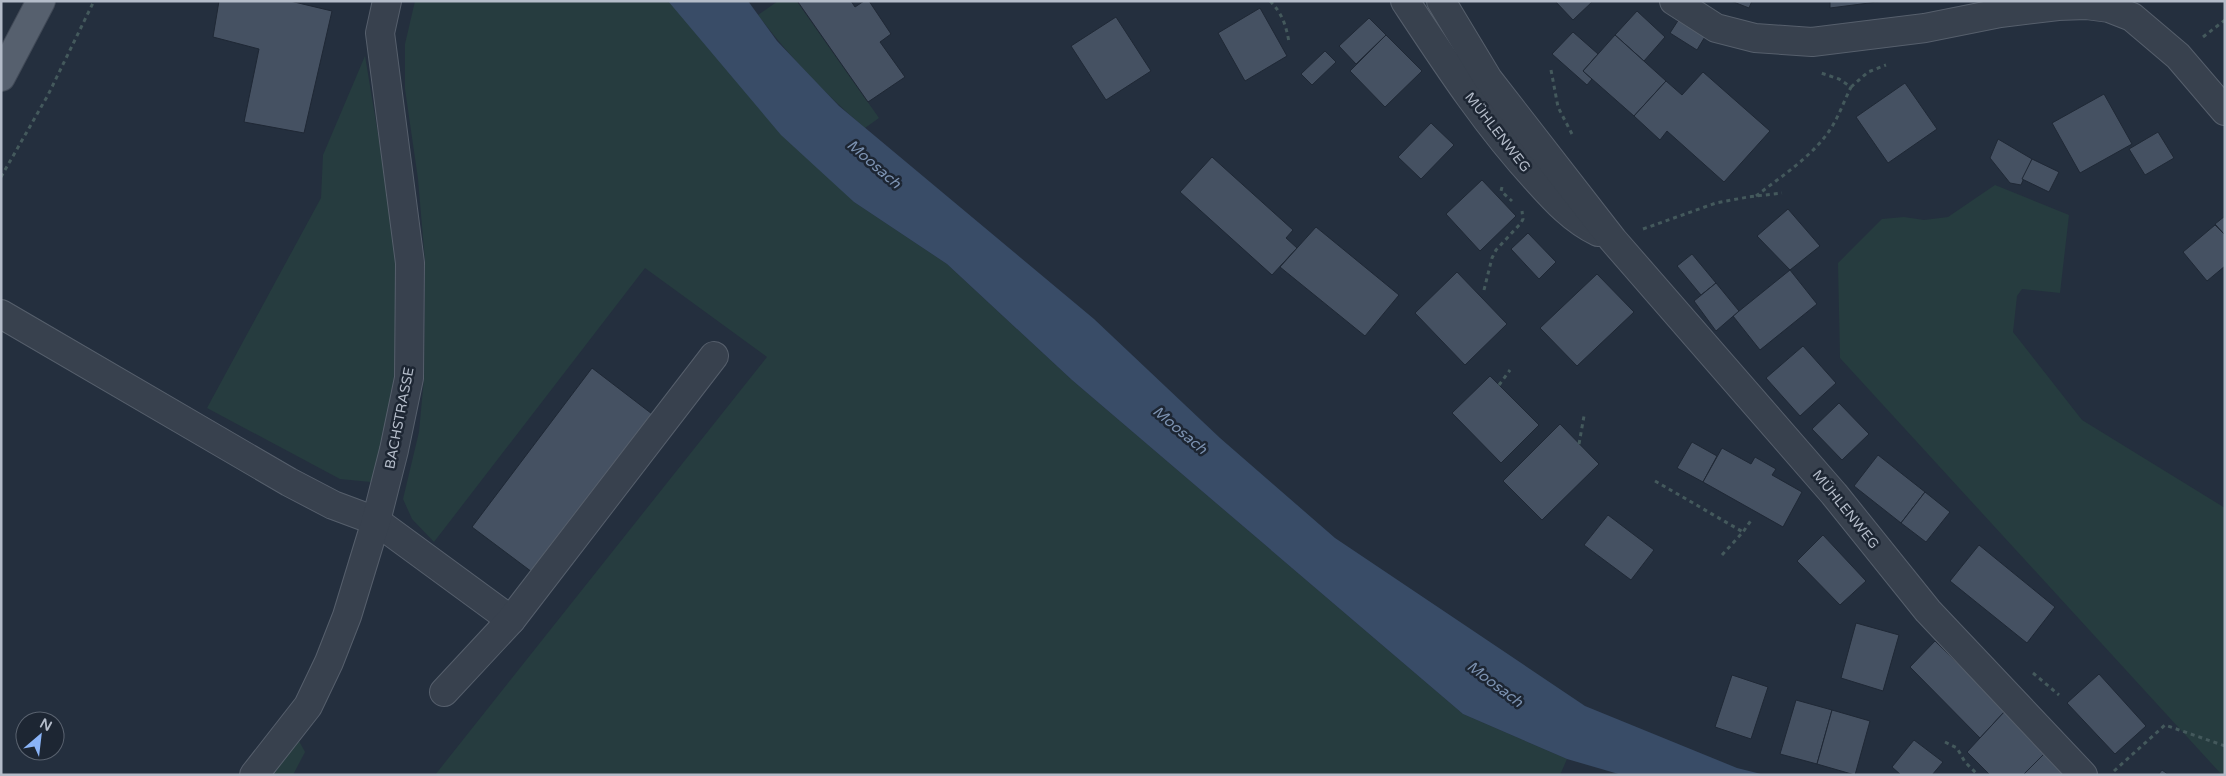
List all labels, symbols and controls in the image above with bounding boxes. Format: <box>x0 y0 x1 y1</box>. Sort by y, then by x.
street label: MÜHLENWEG <box>1461 89 1534 176</box>
water label: Moosach <box>843 136 905 193</box>
street label: BACHSTRASSE <box>381 366 418 471</box>
water label: Moosach <box>1149 402 1211 458</box>
street label: MÜHLENWEG <box>1809 466 1883 552</box>
water label: Moosach <box>1464 657 1527 711</box>
north arrow <box>15 711 65 761</box>
text: N <box>37 715 55 735</box>

